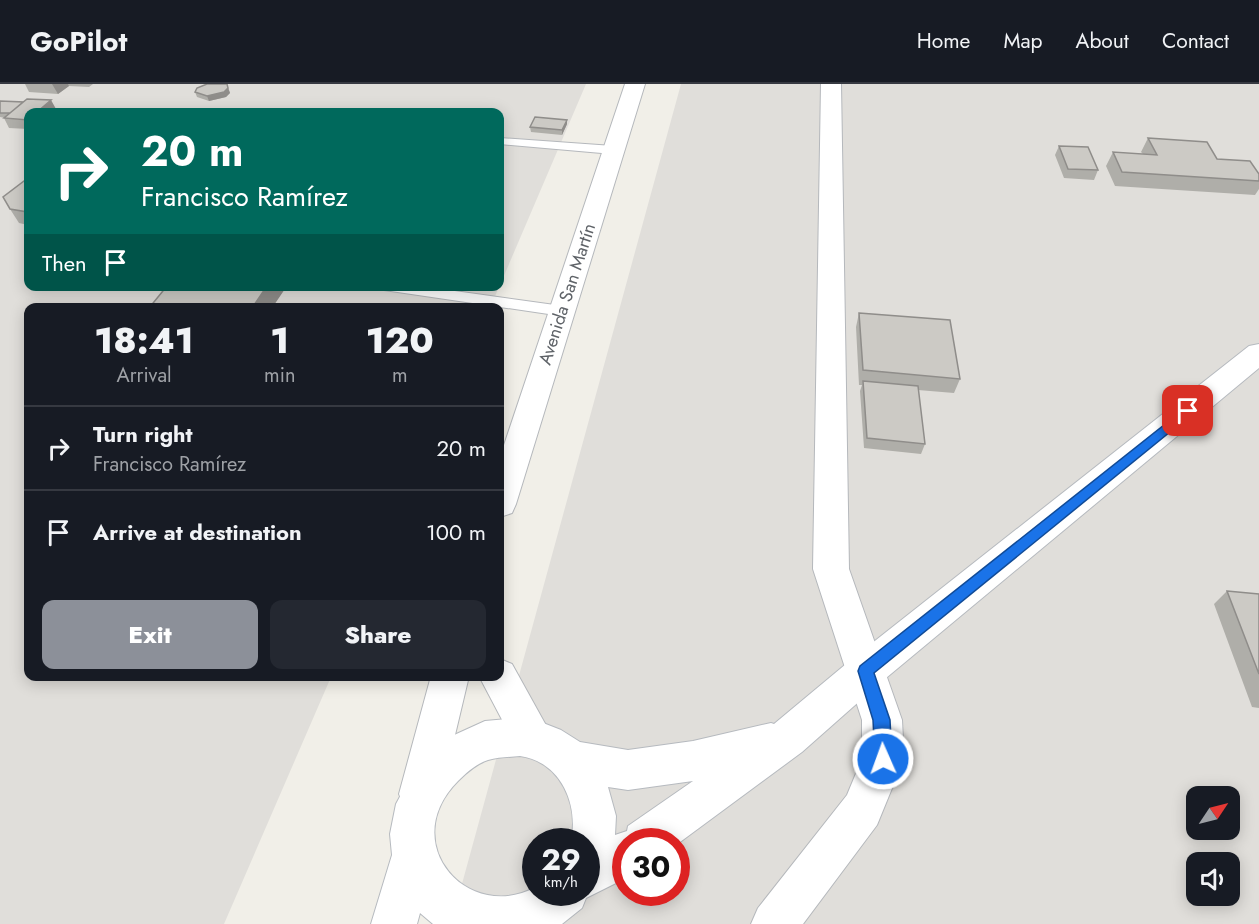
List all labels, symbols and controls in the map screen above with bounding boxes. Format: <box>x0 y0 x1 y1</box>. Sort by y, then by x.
text: GoPilot <box>30 21 127 62</box>
text: Home <box>917 26 970 56</box>
text: Map <box>1003 26 1043 56</box>
text: About <box>1076 26 1129 56</box>
text: Contact <box>1162 26 1229 56</box>
text: 20 m <box>141 121 243 182</box>
icon: right <box>42 132 120 210</box>
text: Francisco Ramírez <box>141 177 348 216</box>
street label: Avenida San Martín <box>532 220 602 368</box>
icon: arrive <box>99 246 132 279</box>
text: Then <box>42 247 87 279</box>
text: 18:41 <box>94 314 194 366</box>
text: 1 <box>270 314 289 366</box>
text: 120 <box>366 314 434 366</box>
text: Arrival <box>116 361 172 390</box>
text: min <box>264 361 295 390</box>
text: m <box>392 361 408 390</box>
pin <box>1162 385 1213 436</box>
icon: arrive <box>1171 394 1204 427</box>
text: Turn right <box>93 418 193 450</box>
icon: right <box>42 432 75 465</box>
text: 20 m <box>437 432 486 464</box>
text: Francisco Ramírez <box>93 450 246 479</box>
icon: arrive <box>42 516 75 549</box>
text: Arrive at destination <box>93 516 302 548</box>
text: 100 m <box>426 516 486 548</box>
button: Exit <box>42 600 258 669</box>
button: Share <box>270 600 486 669</box>
position arrow <box>851 727 915 791</box>
north arrow <box>1186 786 1240 840</box>
map controls <box>1186 786 1240 906</box>
speed limit sign: 30 <box>612 828 690 906</box>
text: 29 <box>541 838 581 881</box>
button: sound <box>1186 852 1240 906</box>
text: km/h <box>544 871 578 893</box>

